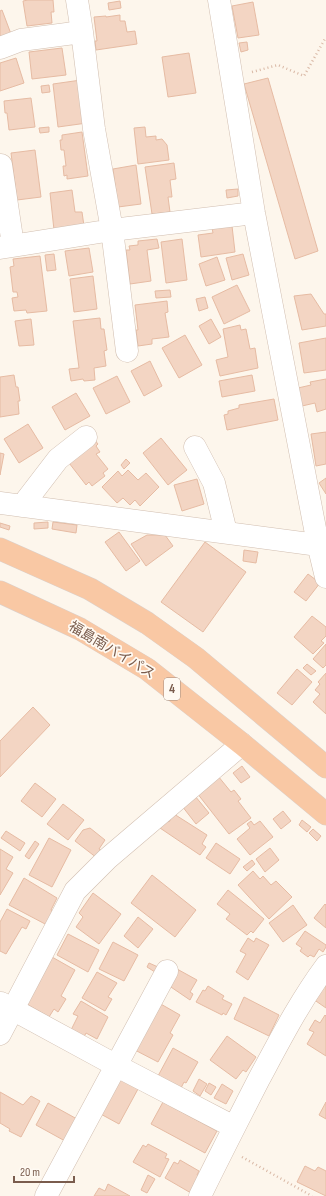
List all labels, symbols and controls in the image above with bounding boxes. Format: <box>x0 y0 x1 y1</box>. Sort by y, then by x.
street label: 福島南バイパス <box>66 618 158 682</box>
road number: 4 <box>164 678 180 700</box>
scale bar <box>14 1158 74 1184</box>
text: 20 m <box>20 1165 40 1180</box>

